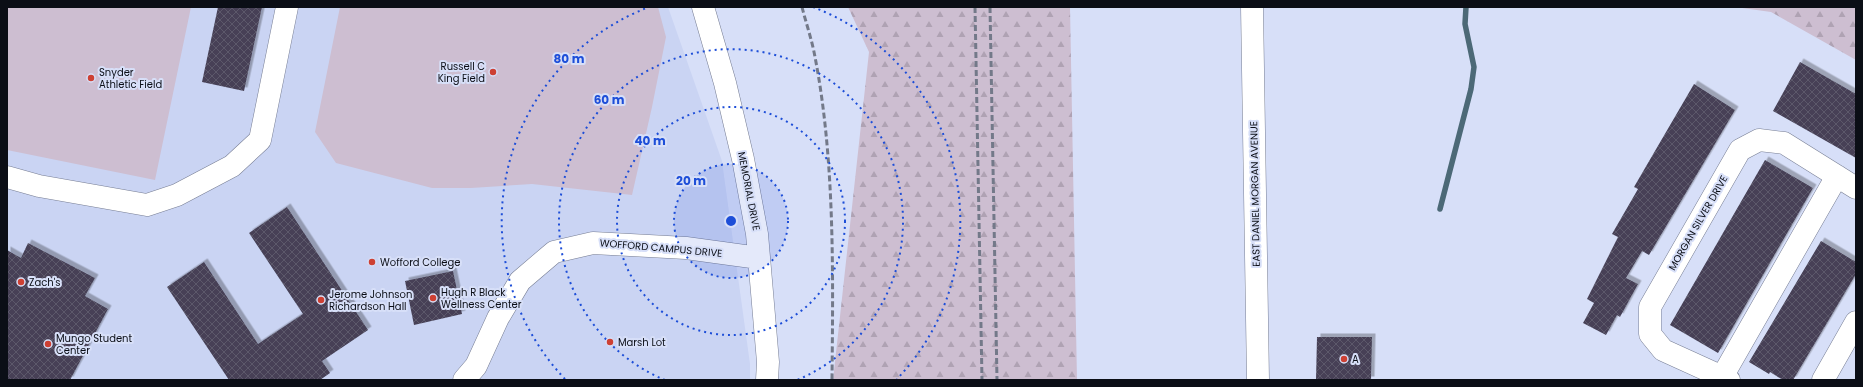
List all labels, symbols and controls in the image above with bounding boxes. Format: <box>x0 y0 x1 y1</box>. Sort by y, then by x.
text: 80 m <box>554 50 585 67</box>
place label: Russell C King Field <box>438 59 485 86</box>
place label: Snyder Athletic Field <box>99 65 162 92</box>
marker: Russell C King Field <box>488 67 498 77</box>
marker: Snyder Athletic Field <box>86 73 96 83</box>
text: 60 m <box>594 91 625 108</box>
street label: EAST DANIEL MORGAN AVENUE <box>1246 121 1264 267</box>
text: 40 m <box>634 132 666 149</box>
street label: MEMORIAL DRIVE <box>734 150 764 232</box>
text: 20 m <box>676 172 706 189</box>
street label: MORGAN SILVER DRIVE <box>1665 173 1731 273</box>
centre of rings <box>724 214 738 228</box>
street label: WOFFORD CAMPUS DRIVE <box>599 235 723 261</box>
place label: Wofford College <box>380 255 461 270</box>
marker: Wofford College <box>367 257 377 267</box>
place label: Zach's <box>29 275 60 290</box>
marker: Zach's <box>16 277 26 287</box>
place label: Hugh R Black Wellness Center <box>441 285 522 312</box>
place label: Jerome Johnson Richardson Hall <box>329 287 412 314</box>
marker: Hugh R Black Wellness Center <box>428 293 438 303</box>
marker: Jerome Johnson Richardson Hall <box>316 295 326 305</box>
place label: Mungo Student Center <box>56 331 133 358</box>
place label: Marsh Lot <box>618 335 666 350</box>
marker: Marsh Lot <box>605 337 615 347</box>
marker: Mungo Student Center <box>43 339 53 349</box>
place label: A <box>1352 352 1359 367</box>
marker: A <box>1339 354 1349 364</box>

